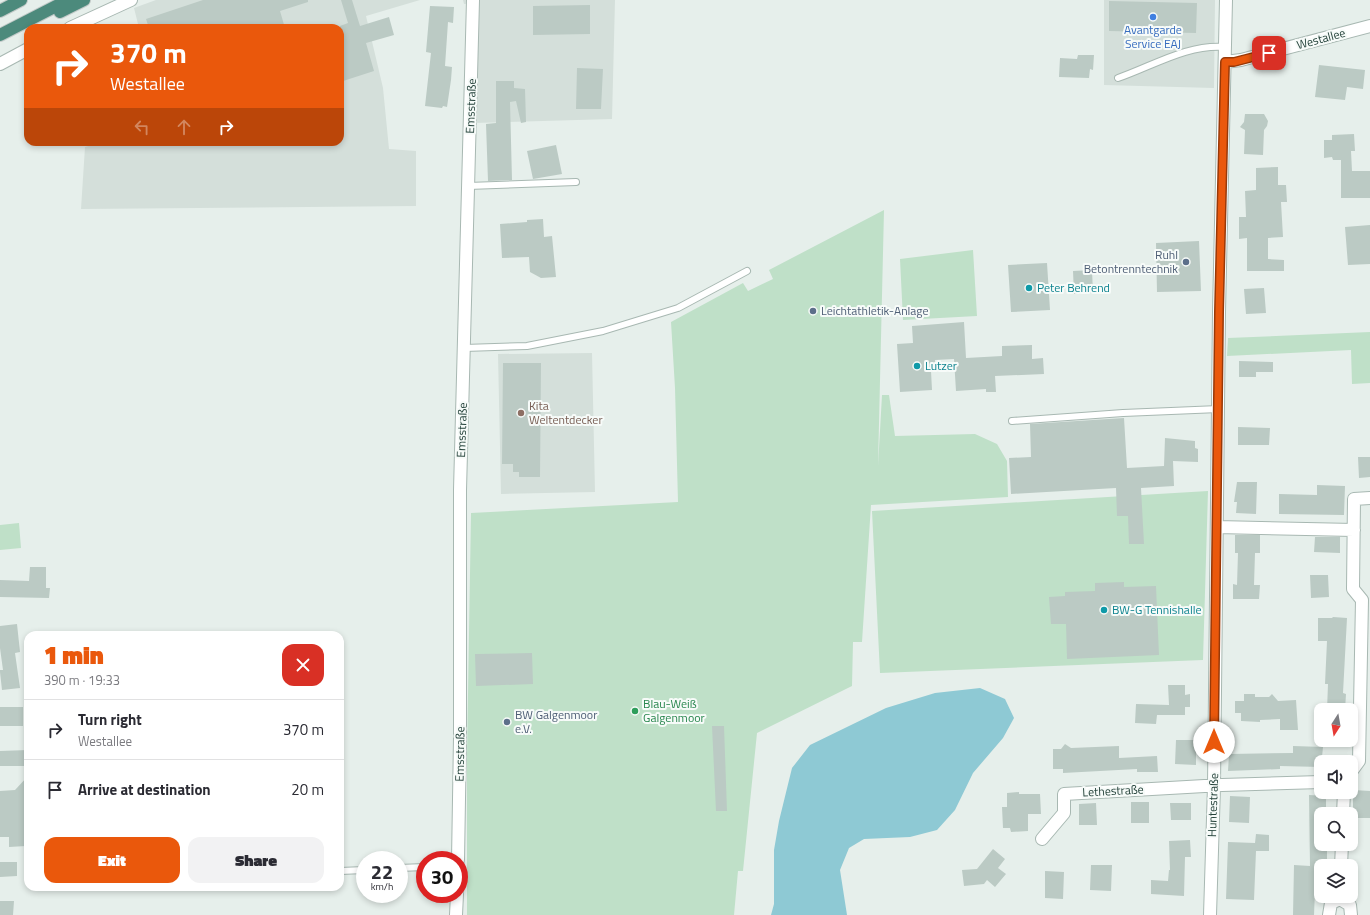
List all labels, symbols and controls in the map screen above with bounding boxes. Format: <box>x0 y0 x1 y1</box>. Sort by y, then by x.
marker: Avantgarde Service EAJ <box>1148 12 1158 22</box>
place label: Avantgarde Service EAJ <box>1124 20 1182 53</box>
street label: Westallee <box>1294 23 1347 54</box>
text: 370 m <box>110 31 187 74</box>
pin <box>1252 36 1286 70</box>
icon: right <box>44 40 96 92</box>
icon: arrive <box>1258 42 1280 64</box>
text: Westallee <box>110 70 185 97</box>
street label: Emsstraße <box>460 78 481 134</box>
icon: left <box>131 116 153 138</box>
icon: ahead <box>173 116 195 138</box>
icon: right <box>215 116 237 138</box>
place label: Ruhl Betontrenntechnik <box>1084 245 1178 278</box>
marker: Ruhl Betontrenntechnik <box>1181 257 1191 267</box>
place label: Peter Behrend <box>1037 278 1110 297</box>
marker: Peter Behrend <box>1024 283 1034 293</box>
place label: Leichtathletik-Anlage <box>821 301 929 320</box>
marker: Leichtathletik-Anlage <box>808 306 818 316</box>
place label: Lutzer <box>925 356 957 375</box>
marker: Lutzer <box>912 361 922 371</box>
place label: Kita Weltentdecker <box>529 396 603 429</box>
street label: Emsstraße <box>451 402 472 458</box>
marker: Kita Weltentdecker <box>516 408 526 418</box>
place label: BW-G Tennishalle <box>1112 600 1202 619</box>
marker: BW-G Tennishalle <box>1099 605 1109 615</box>
text: 1 min <box>44 637 104 673</box>
button: close <box>282 644 324 686</box>
text: 390 m · 19:33 <box>44 670 120 690</box>
place label: Blau-Weiß Galgenmoor <box>643 694 705 727</box>
north arrow <box>1314 703 1358 747</box>
map controls <box>1314 703 1358 903</box>
place label: BW Galgenmoor e.V. <box>515 705 597 738</box>
marker: Blau-Weiß Galgenmoor <box>630 706 640 716</box>
text: Turn right <box>78 708 142 731</box>
marker: BW Galgenmoor e.V. <box>502 717 512 727</box>
text: 370 m <box>283 718 324 741</box>
icon: right <box>44 719 66 741</box>
position arrow <box>1193 721 1235 763</box>
street label: Emsstraße <box>450 726 469 782</box>
text: Westallee <box>78 731 132 751</box>
button: sound <box>1314 755 1358 799</box>
street label: Huntestraße <box>1202 773 1223 837</box>
text: Arrive at destination <box>78 778 211 801</box>
text: 20 m <box>291 778 324 801</box>
icon: arrive <box>44 779 66 801</box>
street label: Lethestraße <box>1082 779 1144 802</box>
button: search <box>1314 807 1358 851</box>
button: Exit <box>44 837 180 883</box>
button: Share <box>188 837 324 883</box>
speed limit sign: 30 <box>416 851 468 903</box>
text: 22 <box>371 856 393 887</box>
button: layers <box>1314 859 1358 903</box>
text: km/h <box>371 879 393 894</box>

